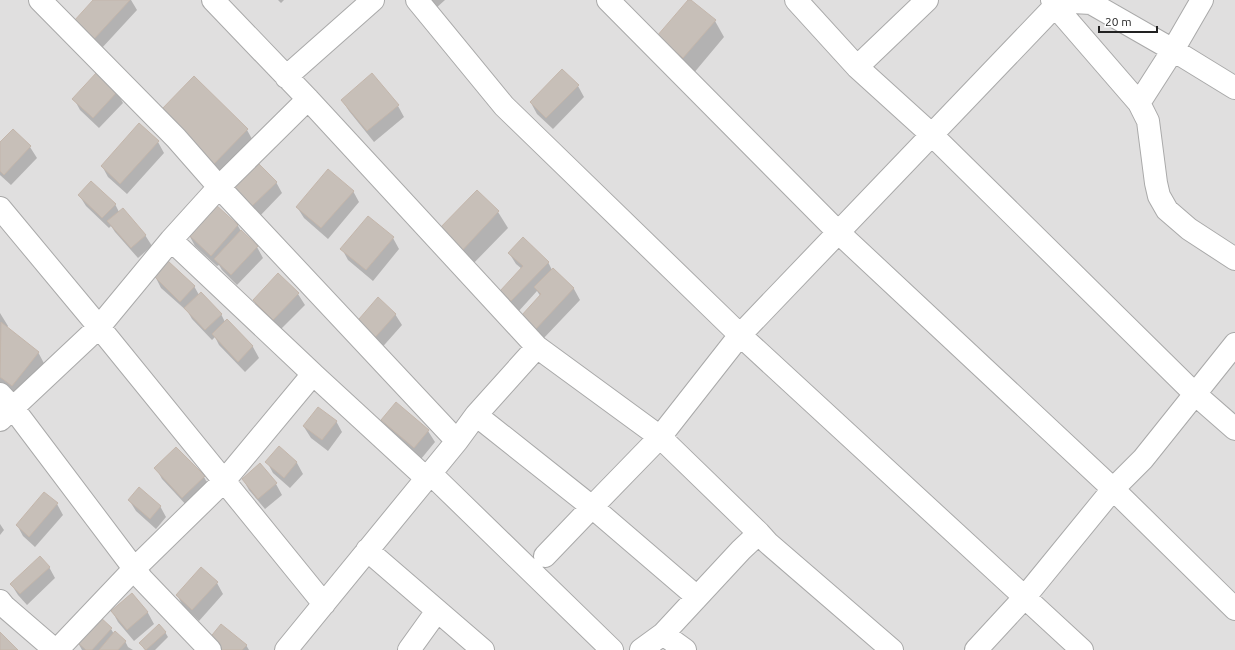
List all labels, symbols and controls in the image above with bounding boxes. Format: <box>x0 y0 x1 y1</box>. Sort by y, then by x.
scale bar <box>1099 8 1157 34</box>
text: 20 m <box>1105 15 1132 28</box>

